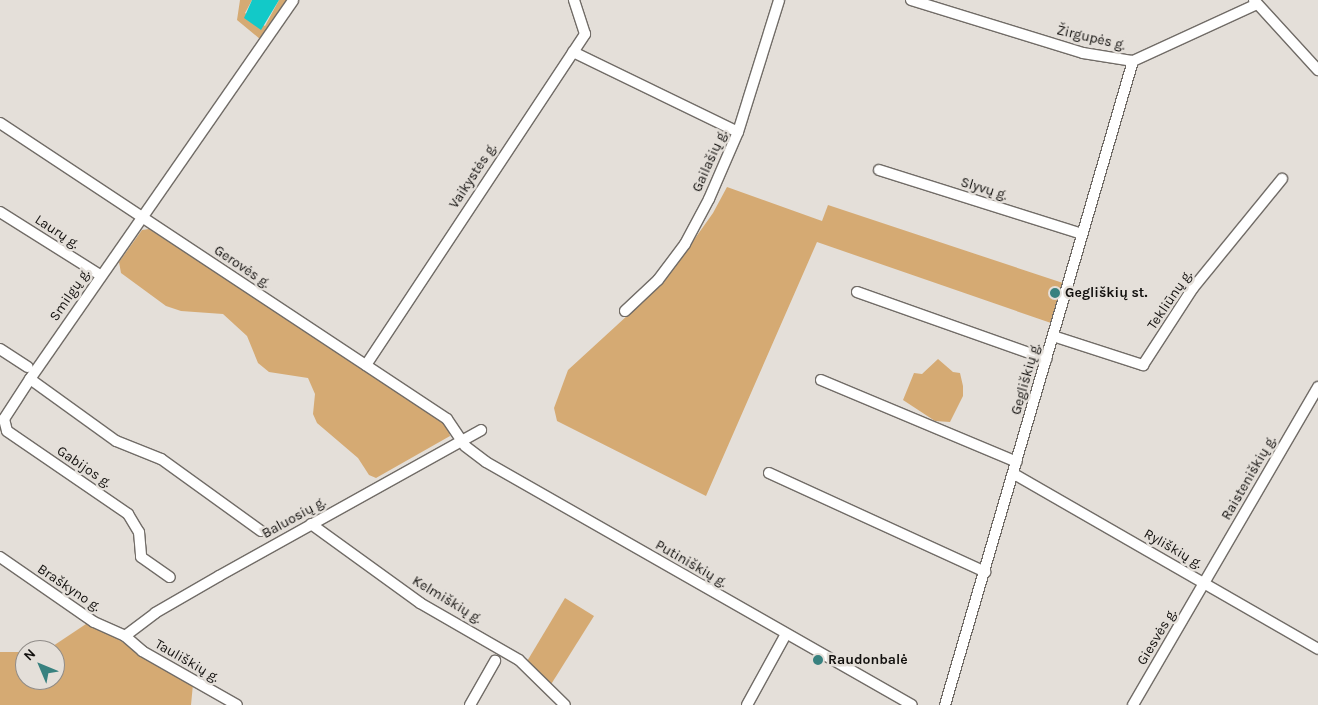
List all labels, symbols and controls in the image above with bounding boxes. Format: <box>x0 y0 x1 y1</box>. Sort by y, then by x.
street label: Žirgupės g. <box>1055 22 1127 54</box>
street label: Gailašių g. <box>689 127 731 195</box>
street label: Vaikystės g. <box>446 140 500 212</box>
street label: Slyvų g. <box>959 174 1009 204</box>
street label: Laurų g. <box>31 211 83 253</box>
street label: Gerovės g. <box>211 242 273 292</box>
street label: Smilgų g. <box>46 266 94 324</box>
street label: Tekliūnų g. <box>1144 267 1196 333</box>
place label: Gegliškių st. <box>1065 285 1147 301</box>
marker: Gegliškių st. <box>1049 287 1061 299</box>
street label: Gegliškių g. <box>1008 341 1044 417</box>
street label: Raisteniškių g. <box>1218 433 1280 523</box>
street label: Gabijos g. <box>53 443 115 491</box>
street label: Baluosių g. <box>259 494 329 542</box>
street label: Ryliškių g. <box>1141 526 1205 572</box>
street label: Putiniškių g. <box>652 537 730 591</box>
street label: Braškyno g. <box>34 561 104 615</box>
street label: Kelmiškių g. <box>409 573 485 627</box>
street label: Giesvės g. <box>1134 606 1180 668</box>
street label: Tauliškių g. <box>152 636 222 686</box>
north arrow <box>15 640 65 690</box>
text: N <box>20 645 39 664</box>
place label: Raudonbalė <box>828 652 908 668</box>
marker: Raudonbalė <box>812 654 824 666</box>

